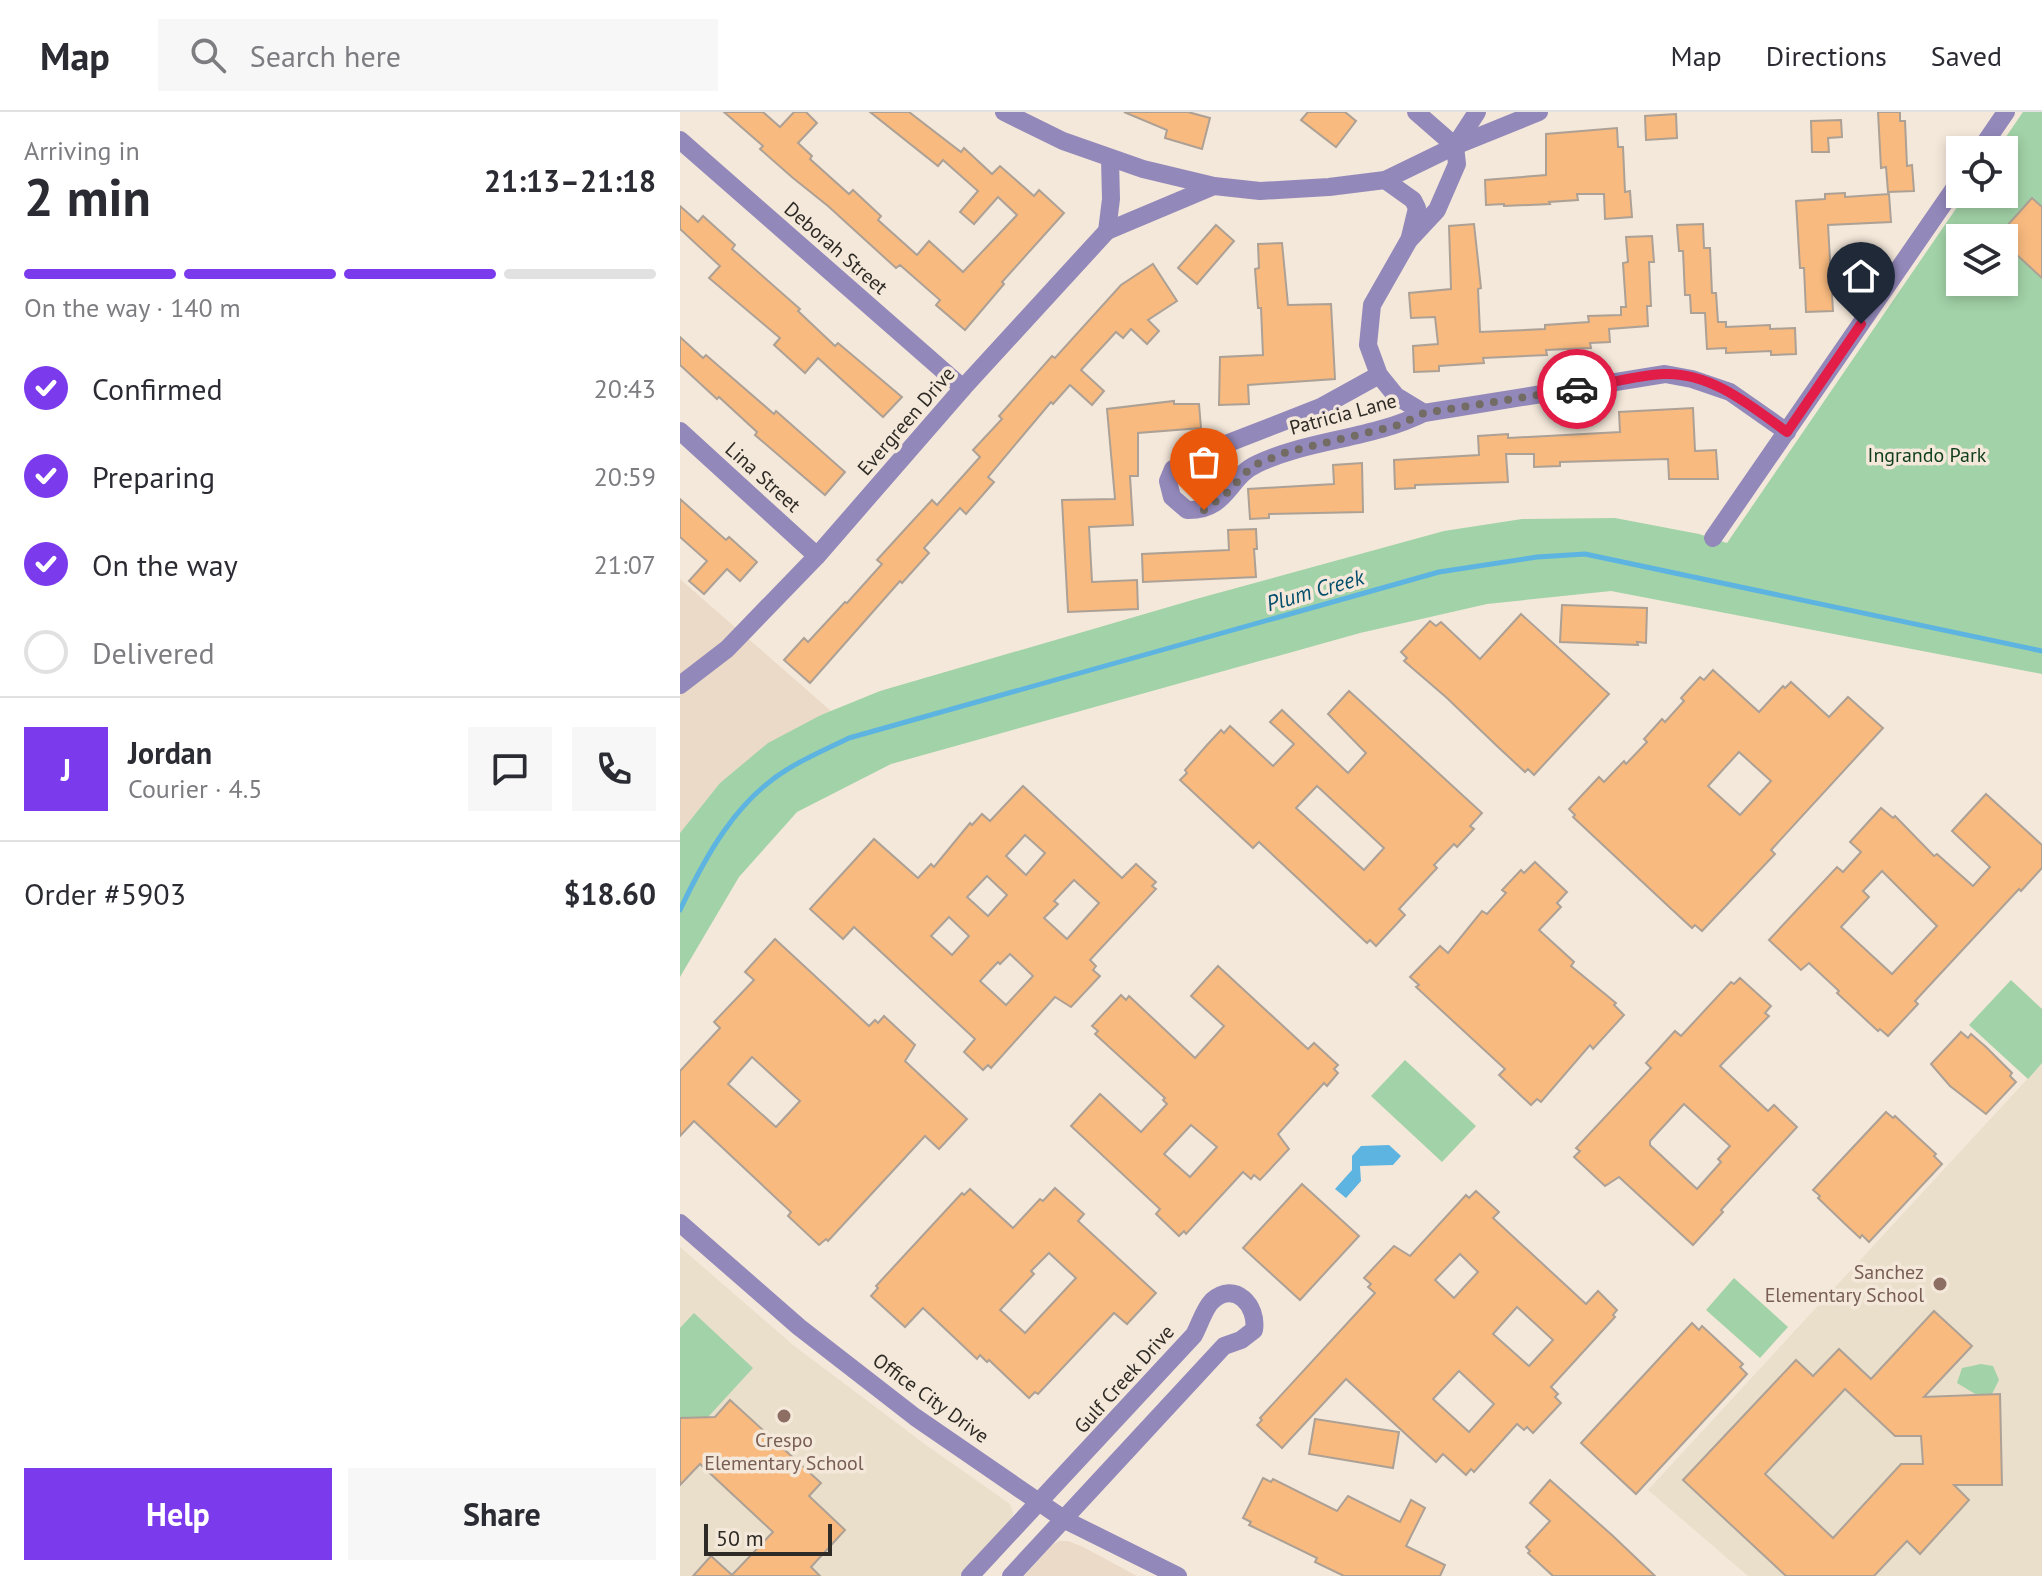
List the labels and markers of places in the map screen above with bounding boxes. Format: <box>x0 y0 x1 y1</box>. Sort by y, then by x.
pin <box>1827 242 1895 324</box>
pin <box>1170 428 1238 510</box>
place label: Sanchez Elementary School <box>1765 1259 1924 1308</box>
marker: Sanchez Elementary School <box>1931 1275 1949 1293</box>
marker: Crespo Elementary School <box>775 1407 793 1425</box>
place label: Crespo Elementary School <box>704 1427 864 1476</box>

